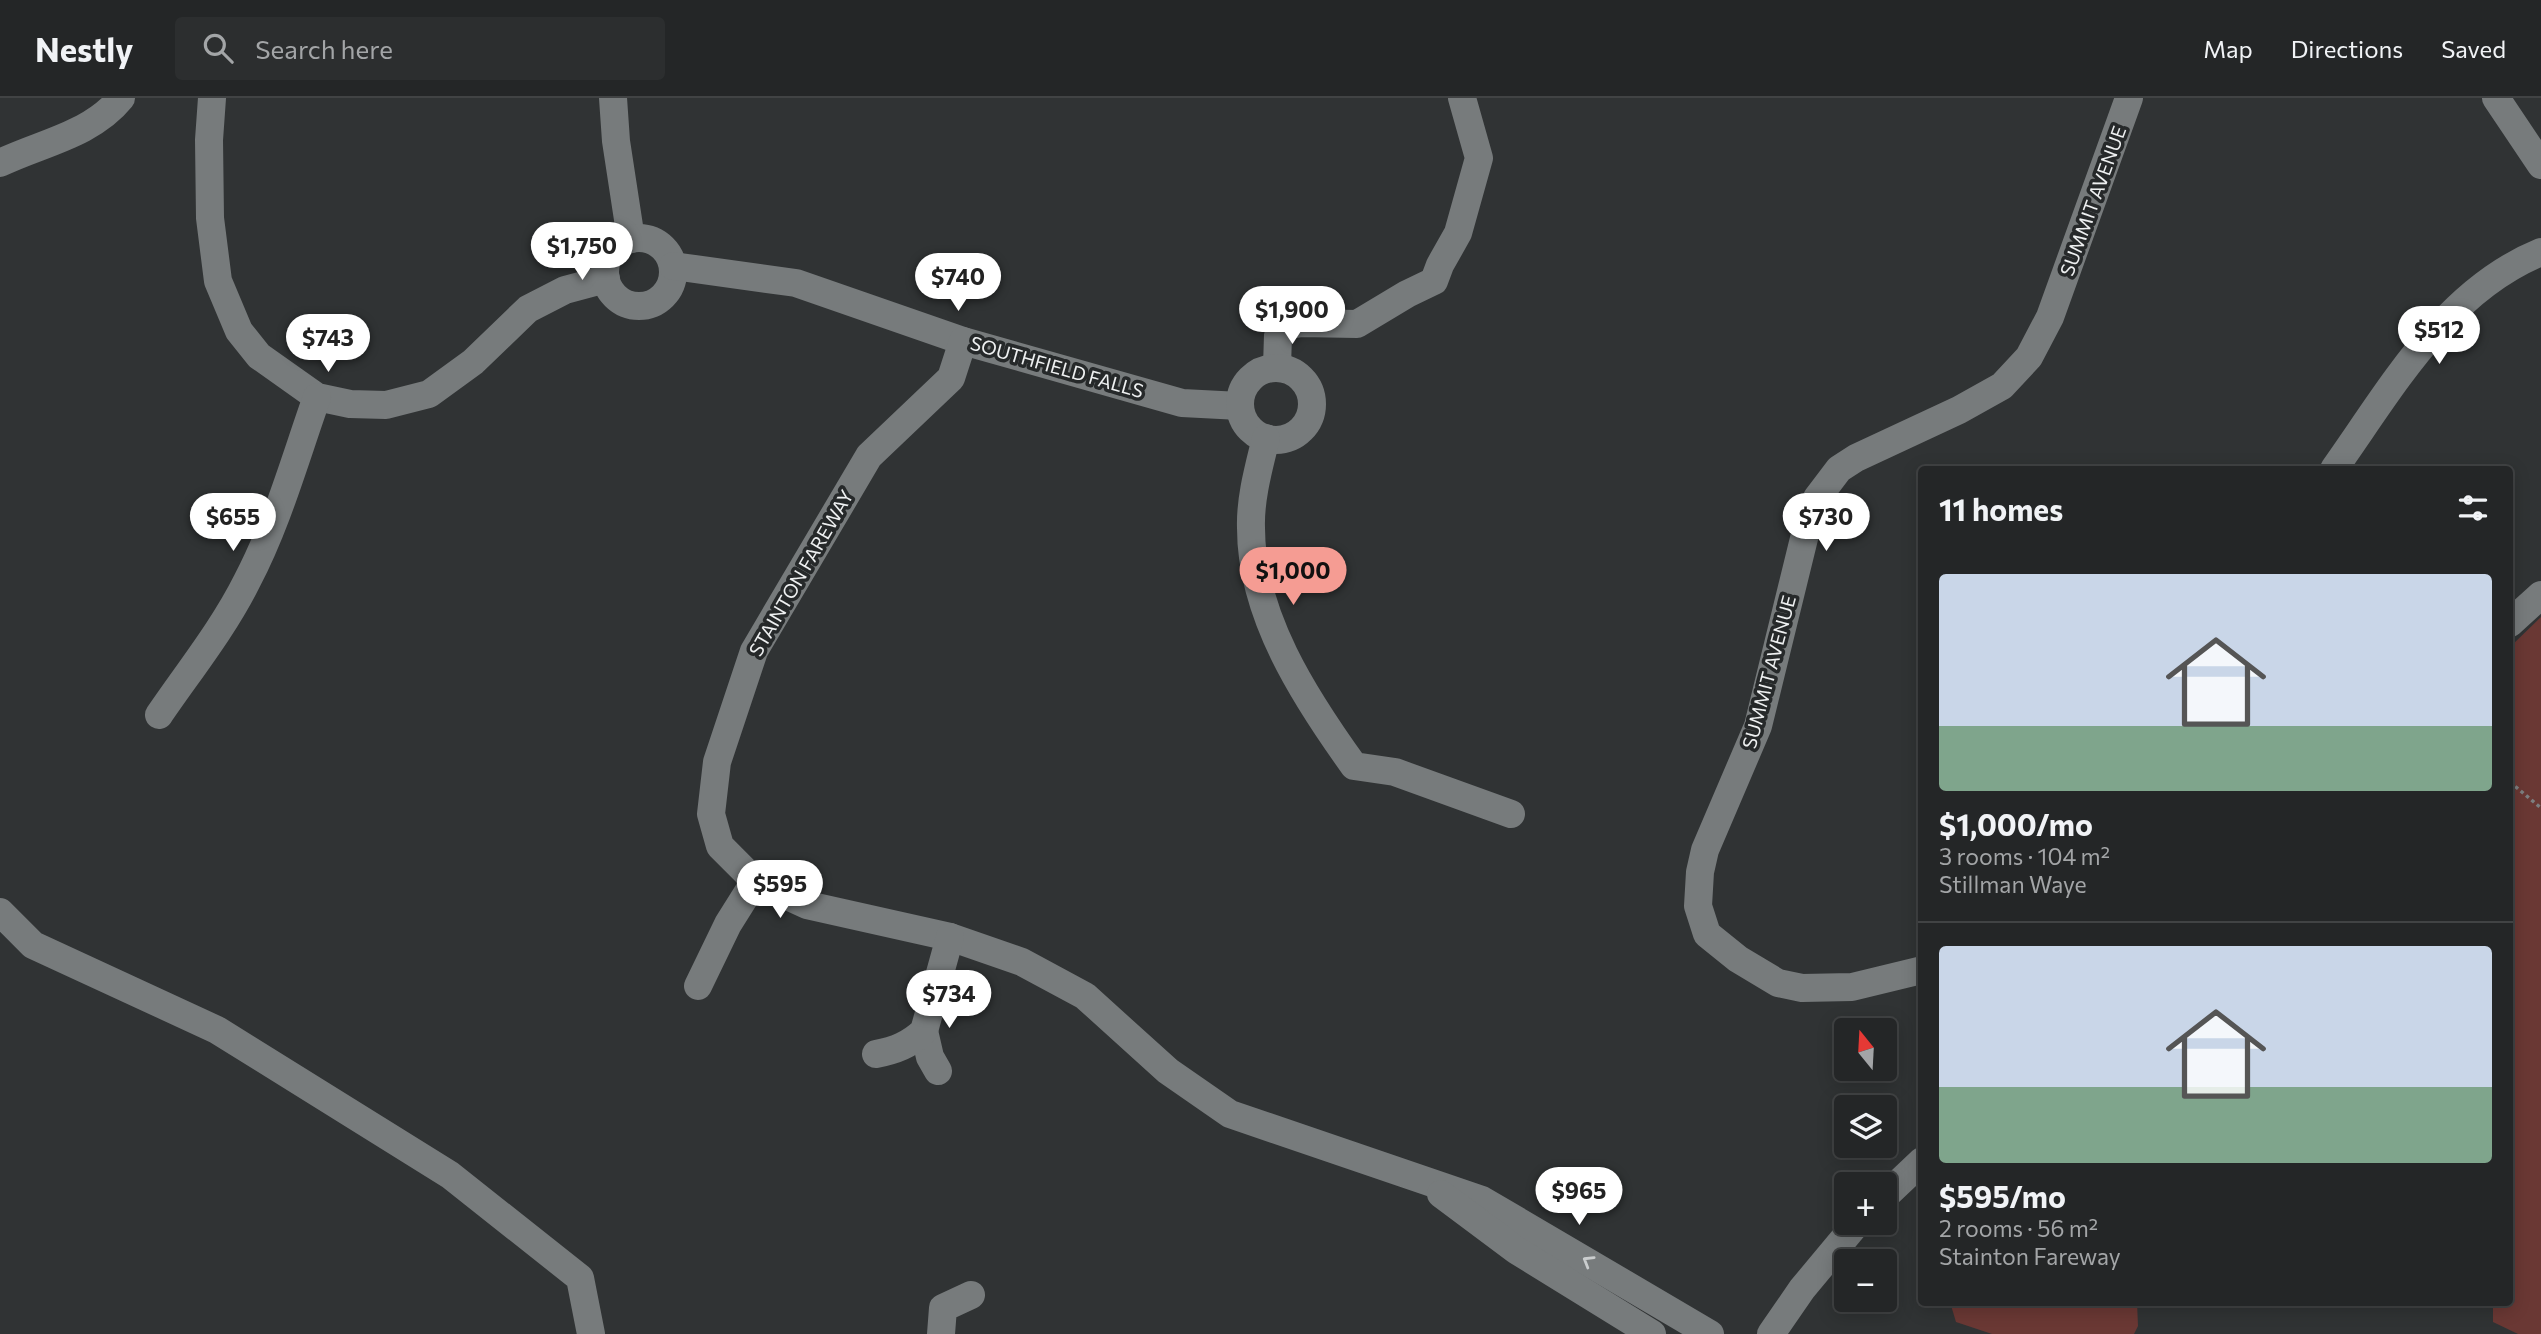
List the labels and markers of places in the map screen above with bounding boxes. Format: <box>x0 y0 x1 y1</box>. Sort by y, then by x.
pin: $1,750 <box>525 222 639 282</box>
pin: $740 <box>917 254 999 313</box>
pin: $1,900 <box>1235 286 1349 346</box>
pin: $512 <box>2398 306 2480 366</box>
pin: $743 <box>287 314 369 374</box>
pin: $655 <box>192 494 274 553</box>
pin: $730 <box>1785 494 1867 553</box>
pin: $1,000 <box>1236 547 1350 607</box>
pin: $595 <box>739 860 821 920</box>
pin: $734 <box>908 970 990 1030</box>
pin: $965 <box>1538 1168 1620 1227</box>

